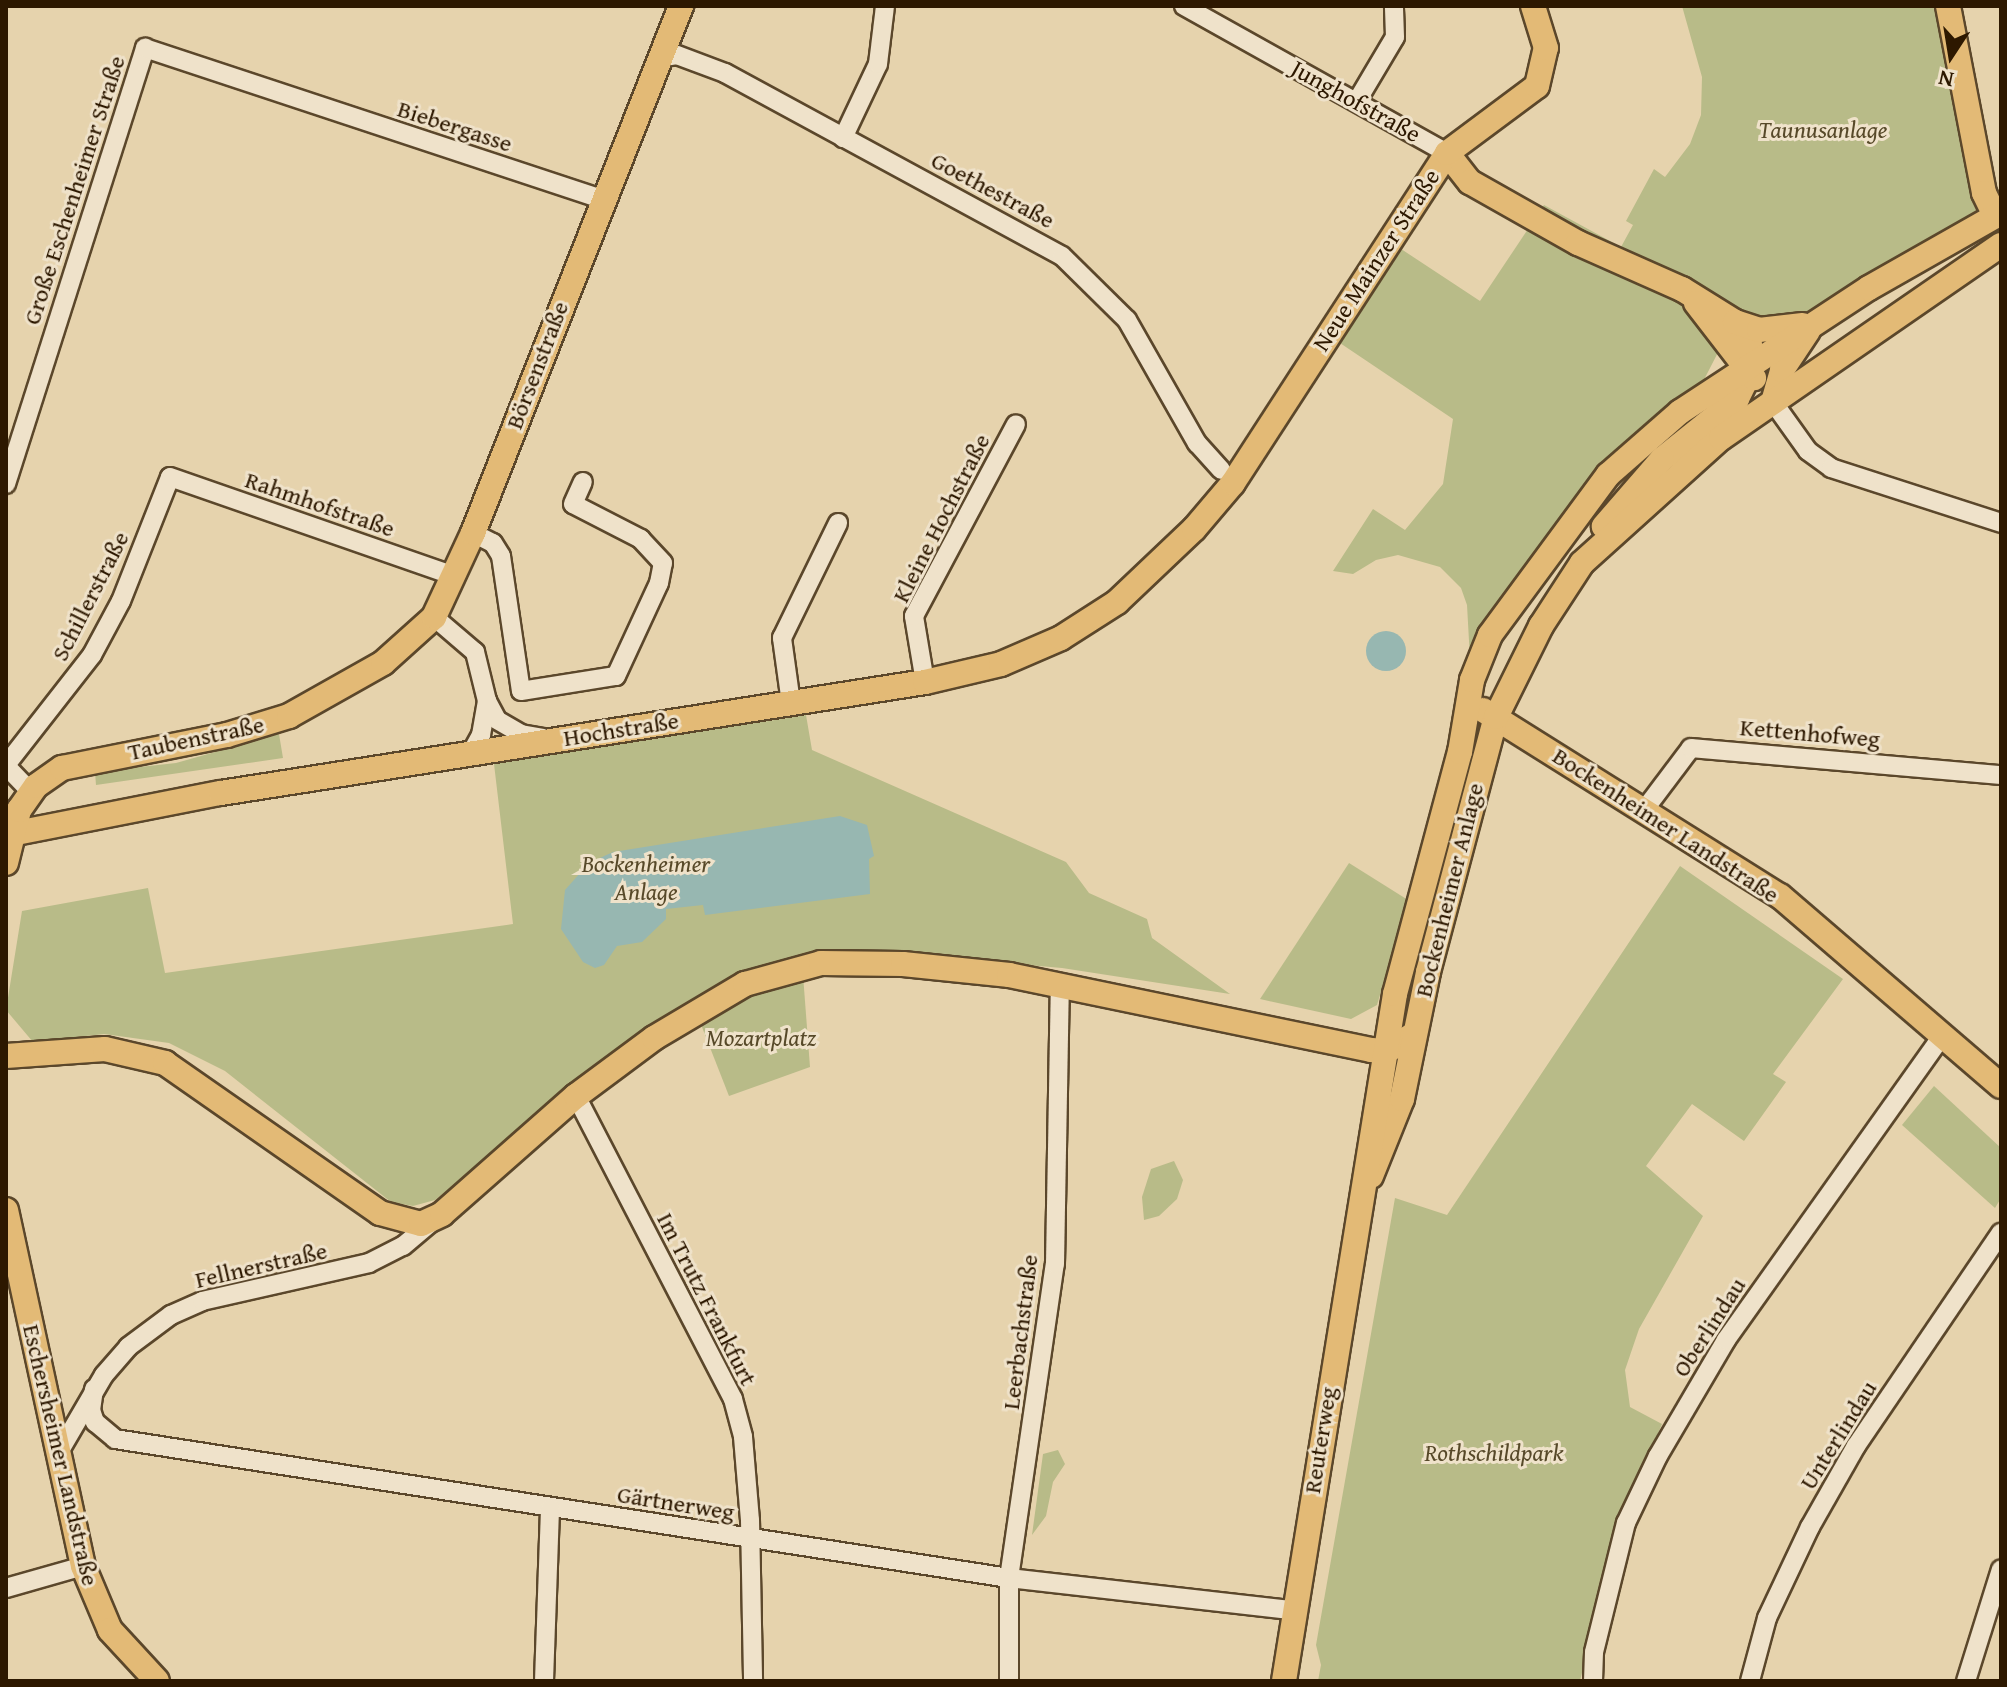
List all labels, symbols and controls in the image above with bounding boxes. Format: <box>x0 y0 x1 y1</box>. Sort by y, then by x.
north arrow <box>1911 16 1991 96</box>
street label: Große Eschenheimer Straße <box>17 52 131 328</box>
street label: Junghofstraße <box>1286 54 1426 148</box>
text: N <box>1935 62 1957 97</box>
street label: Biebergasse <box>394 94 516 158</box>
park label: Taunusanlage <box>1759 116 1887 144</box>
street label: Goethestraße <box>927 146 1059 234</box>
street label: Neue Mainzer Straße <box>1306 164 1446 356</box>
street label: Börsenstraße <box>499 297 575 433</box>
street label: Kleine Hochstraße <box>886 429 996 607</box>
street label: Rahmhofstraße <box>242 465 398 543</box>
street label: Schillerstraße <box>45 527 135 665</box>
street label: Hochstraße <box>561 706 681 752</box>
street label: Taubenstraße <box>125 710 267 766</box>
street label: Kettenhofweg <box>1739 713 1881 753</box>
street label: Bockenheimer Landstraße <box>1548 741 1784 909</box>
street label: Bockenheimer Anlage <box>1408 780 1490 1000</box>
park label: Bockenheimer Anlage <box>582 850 710 906</box>
park label: Mozartplatz <box>706 1024 816 1052</box>
street label: Im Trutz Frankfurt <box>651 1208 763 1390</box>
street label: Fellnerstraße <box>192 1236 330 1294</box>
street label: Leerbachstraße <box>996 1253 1044 1411</box>
street label: Oberlindau <box>1666 1272 1752 1382</box>
street label: Eschersheimer Landstraße <box>17 1322 105 1588</box>
street label: Unterlindau <box>1793 1375 1883 1495</box>
street label: Reuterweg <box>1297 1385 1343 1495</box>
park label: Rothschildpark <box>1424 1439 1564 1467</box>
street label: Gärtnerweg <box>615 1480 737 1526</box>

